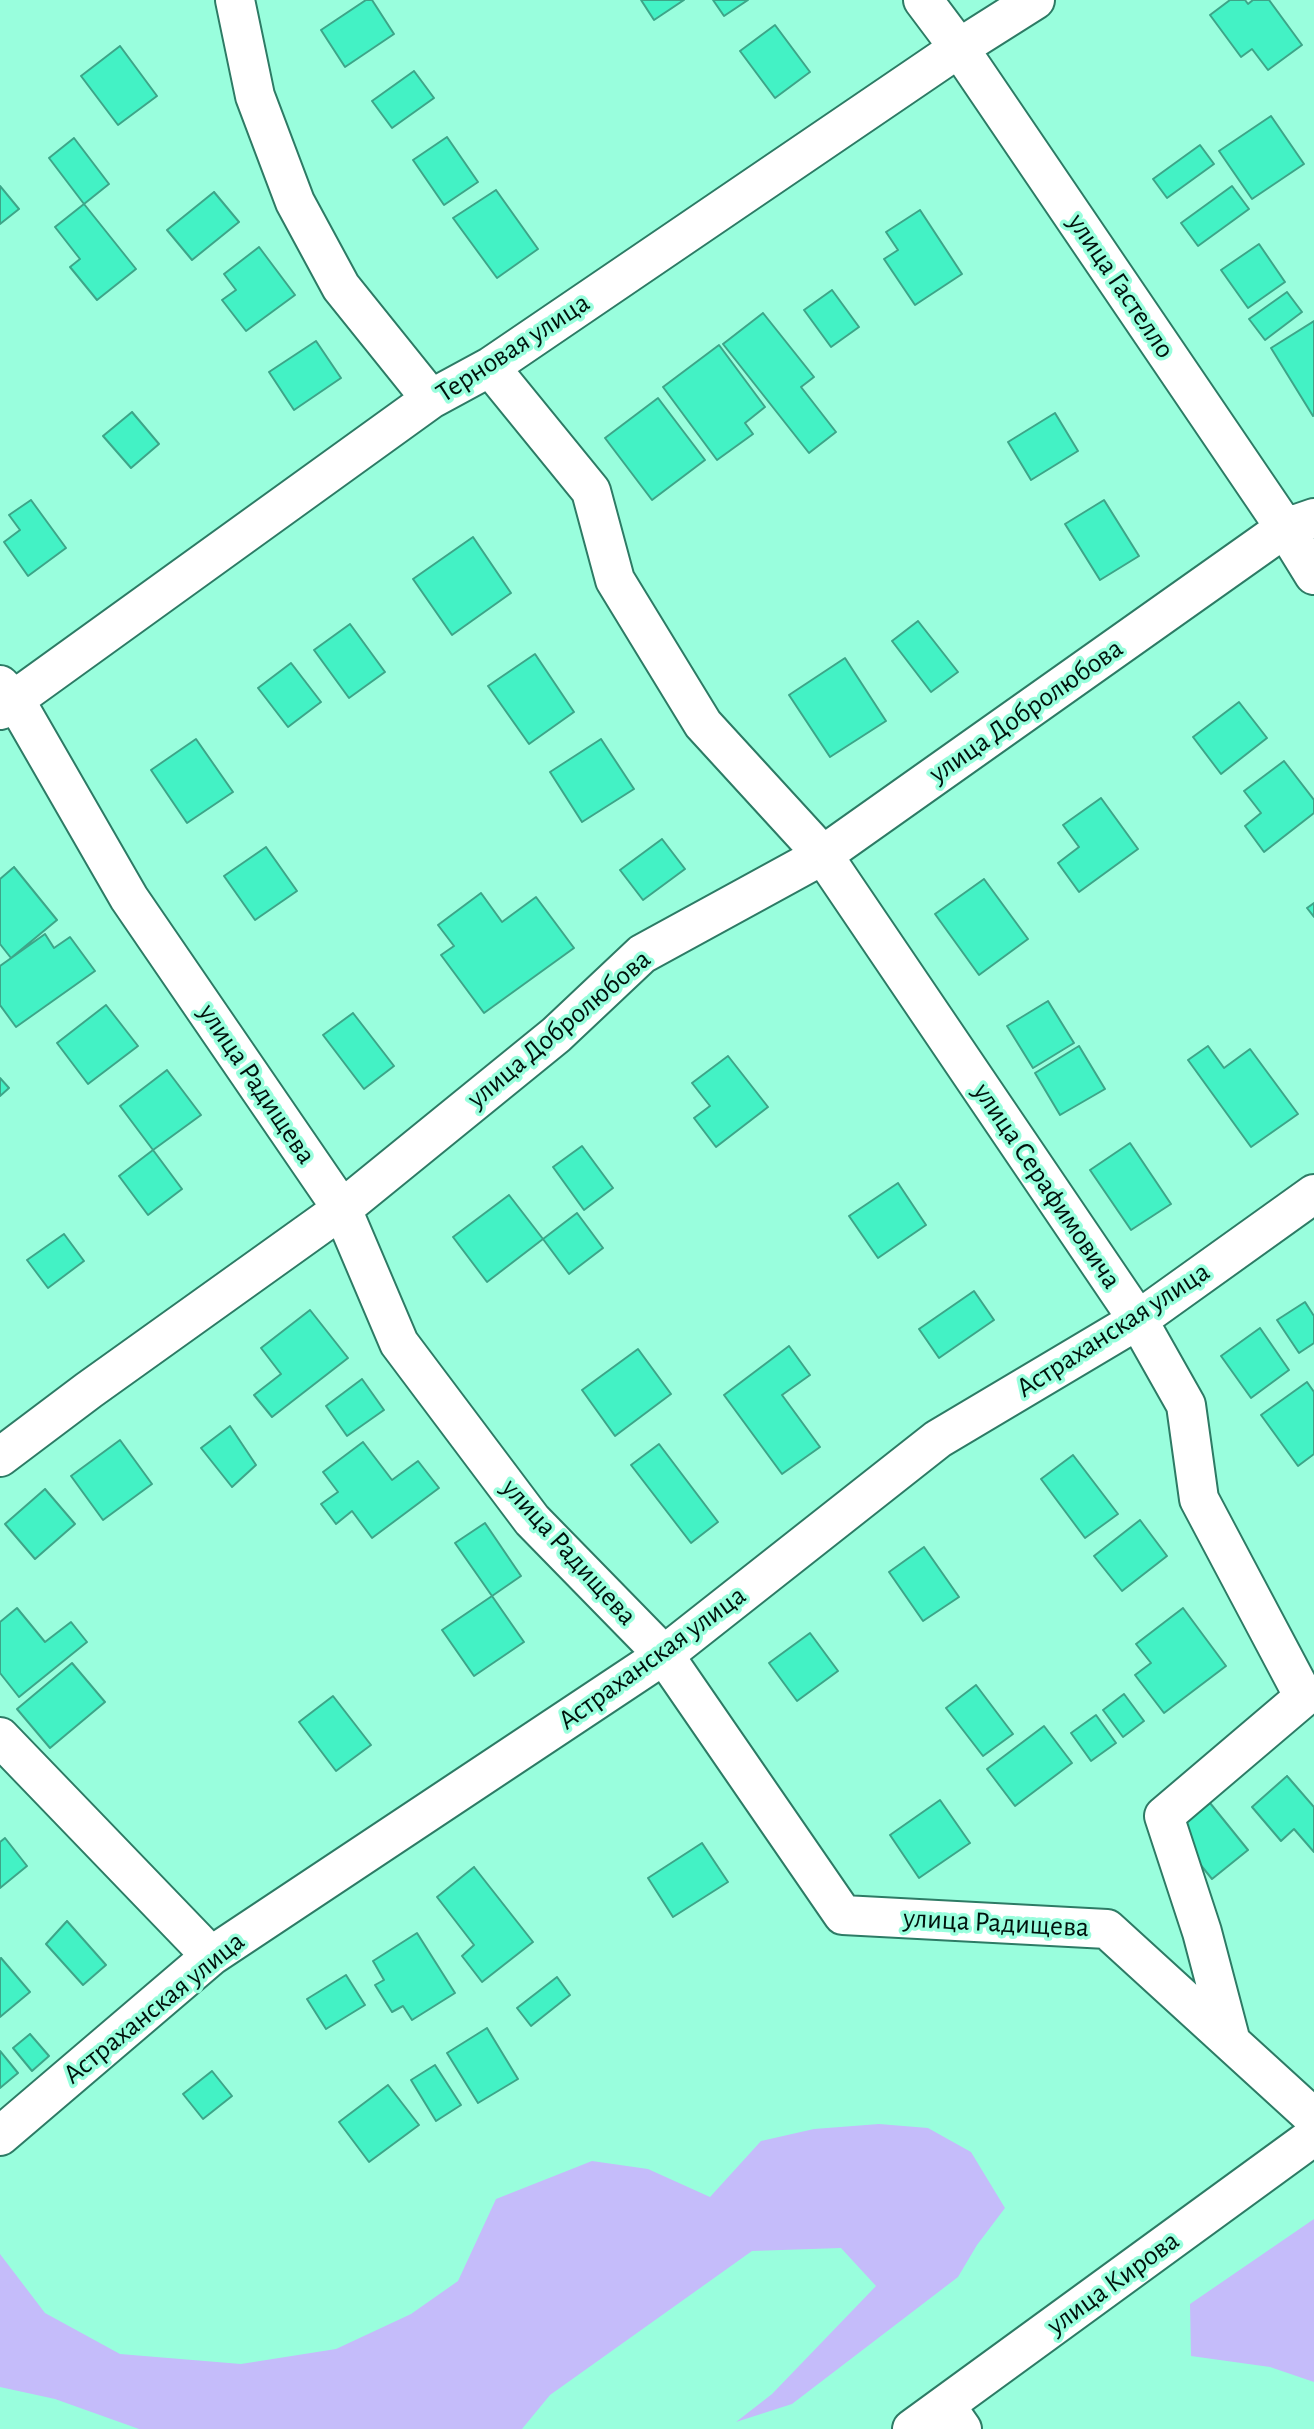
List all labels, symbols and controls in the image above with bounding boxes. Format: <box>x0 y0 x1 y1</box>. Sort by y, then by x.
street label: улица Гастелло <box>1060 207 1182 365</box>
street label: Терновая улица <box>430 286 596 410</box>
street label: улица Добролюбова <box>922 632 1130 790</box>
street label: улица Добролюбова <box>460 942 658 1116</box>
street label: улица Радищева <box>191 998 323 1170</box>
street label: улица Серафимовича <box>966 1077 1128 1295</box>
street label: Астраханская улица <box>1010 1255 1216 1405</box>
street label: улица Радищева <box>494 1472 644 1632</box>
street label: Астраханская улица <box>552 1579 752 1737</box>
street label: улица Радищева <box>902 1901 1090 1945</box>
street label: Астраханская улица <box>56 1924 252 2092</box>
street label: улица Кирова <box>1040 2224 1186 2342</box>

